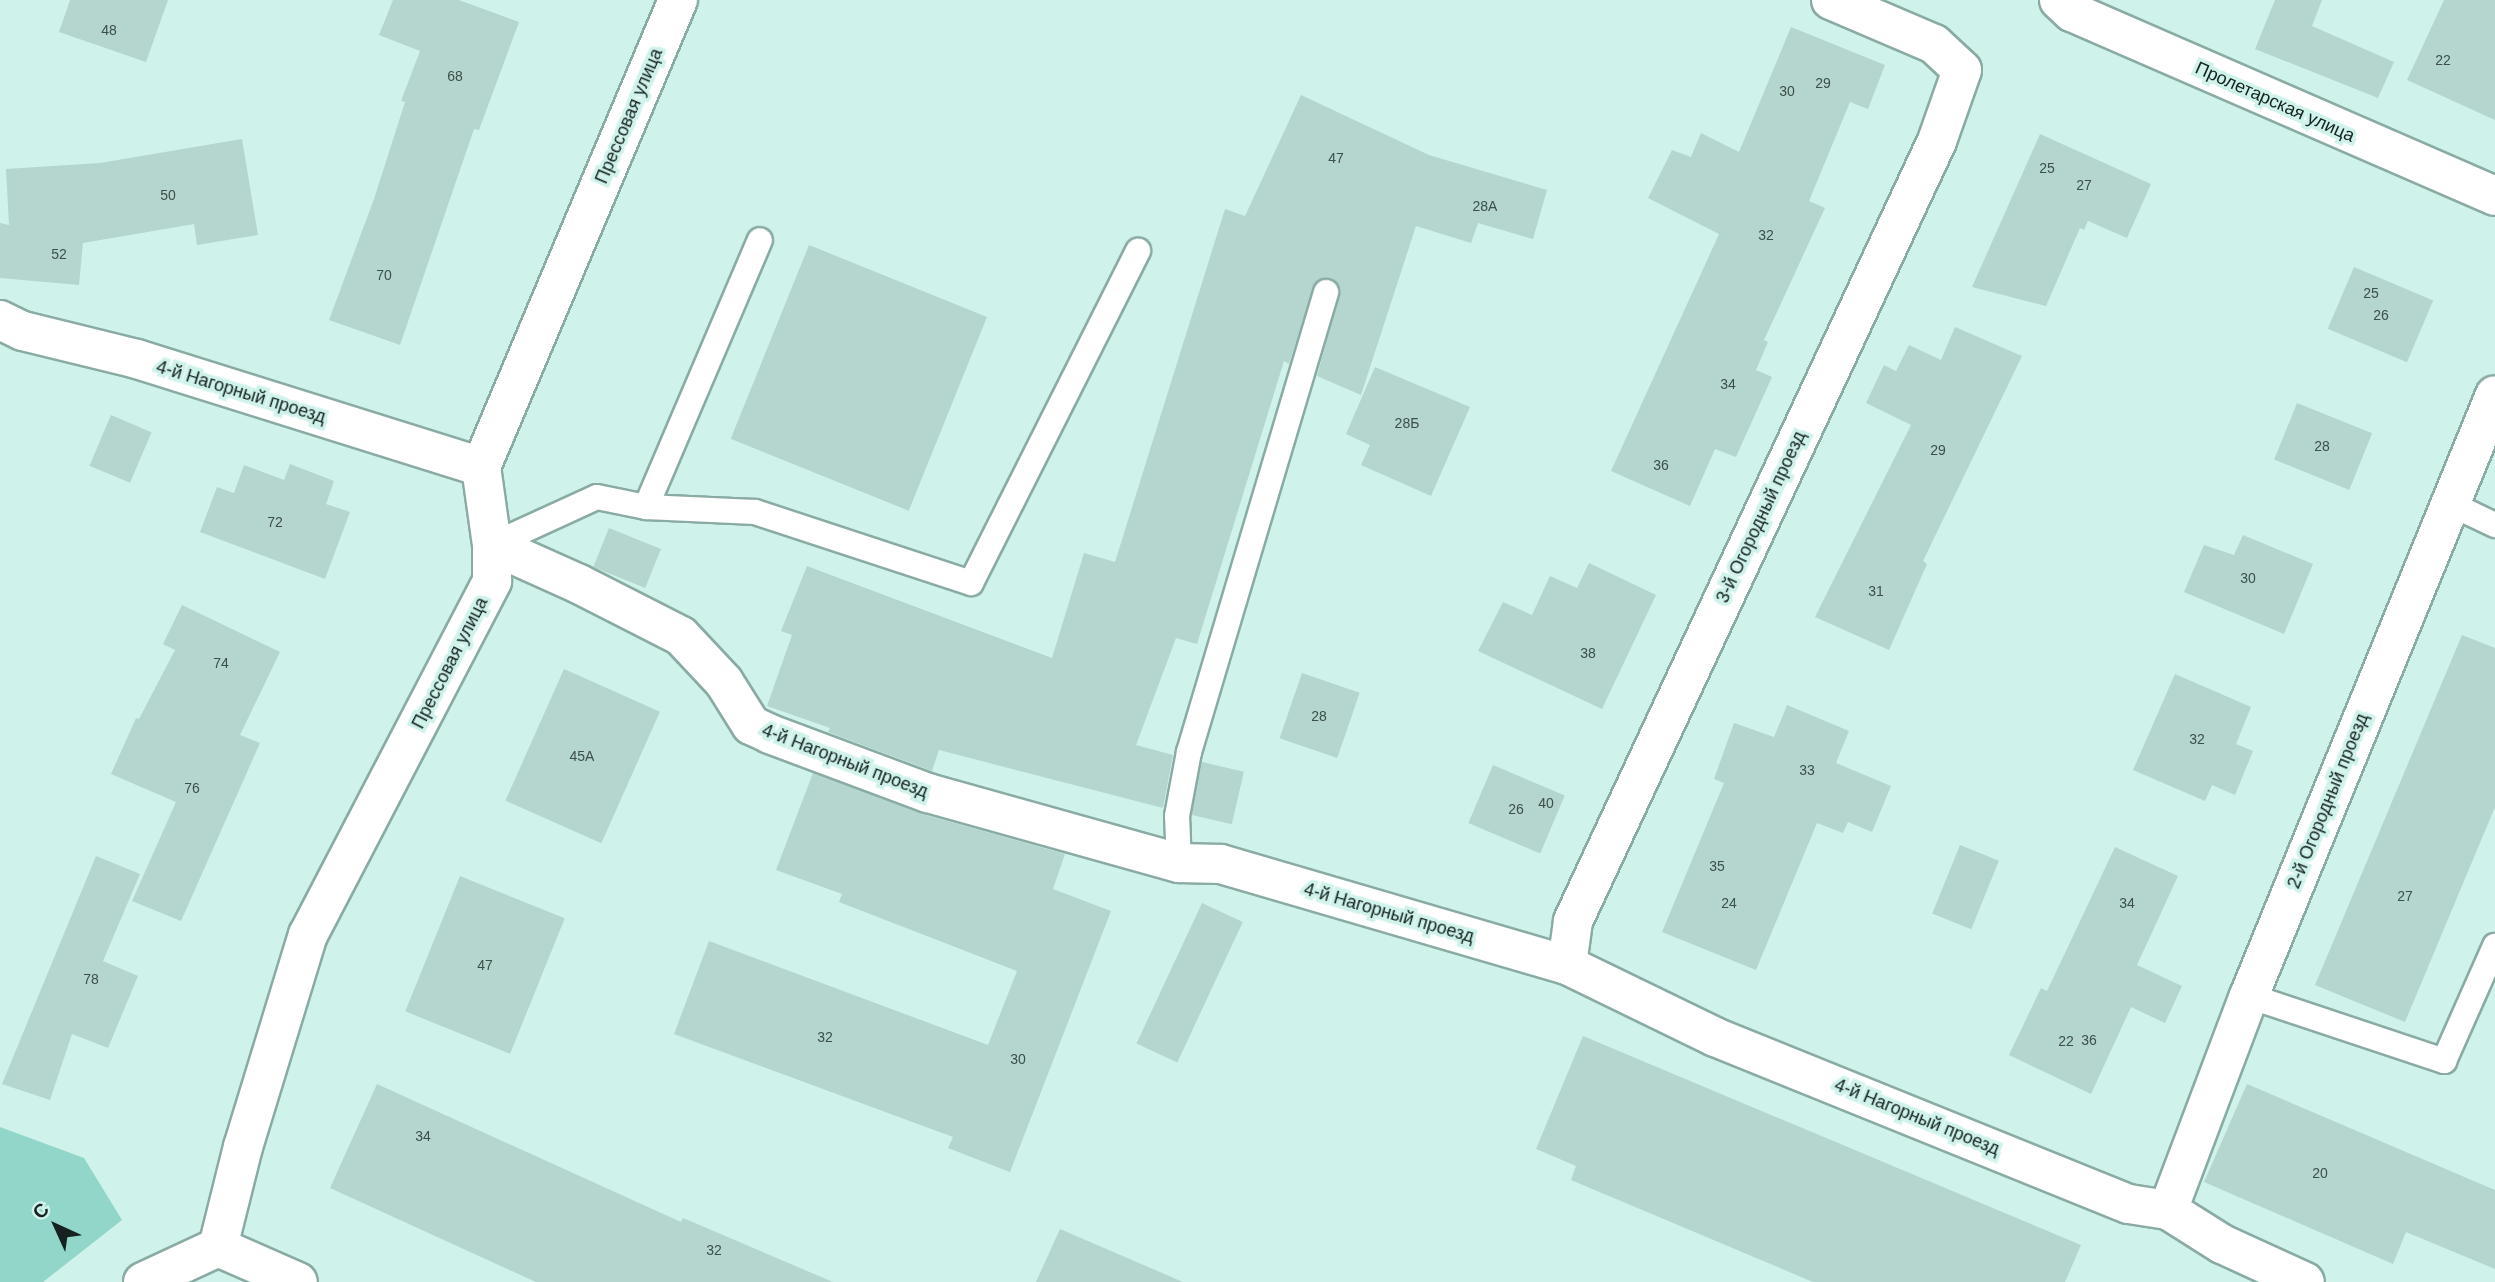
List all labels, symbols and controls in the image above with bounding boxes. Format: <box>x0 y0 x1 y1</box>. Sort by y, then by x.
house number: 48 <box>101 22 117 38</box>
street label: Прессовая улица <box>591 45 667 187</box>
house number: 22 <box>2435 52 2451 68</box>
street label: Пролетарская улица <box>2192 57 2358 147</box>
house number: 68 <box>447 68 463 84</box>
house number: 29 <box>1815 75 1831 91</box>
house number: 30 <box>1779 83 1795 99</box>
house number: 47 <box>1328 150 1344 166</box>
house number: 25 <box>2039 160 2055 176</box>
house number: 27 <box>2076 177 2092 193</box>
house number: 50 <box>160 187 176 203</box>
house number: 28А <box>1473 198 1497 214</box>
house number: 32 <box>1758 227 1774 243</box>
house number: 52 <box>51 246 67 262</box>
house number: 70 <box>376 267 392 283</box>
house number: 25 <box>2363 285 2379 301</box>
house number: 26 <box>2373 307 2389 323</box>
street label: 4-й Нагорный проезд <box>154 356 328 428</box>
house number: 34 <box>1720 376 1736 392</box>
house number: 28Б <box>1395 415 1419 431</box>
street label: 3-й Огородный проезд <box>1712 428 1810 606</box>
house number: 28 <box>2314 438 2330 454</box>
house number: 29 <box>1930 442 1946 458</box>
house number: 36 <box>1653 457 1669 473</box>
house number: 72 <box>267 514 283 530</box>
house number: 30 <box>2240 570 2256 586</box>
house number: 31 <box>1868 583 1884 599</box>
street label: Прессовая улица <box>408 594 492 732</box>
house number: 38 <box>1580 645 1596 661</box>
house number: 74 <box>213 655 229 671</box>
house number: 28 <box>1311 708 1327 724</box>
street label: 2-й Огородный проезд <box>2283 710 2373 892</box>
street label: 4-й Нагорный проезд <box>759 719 931 803</box>
house number: 32 <box>2189 731 2205 747</box>
house number: 45А <box>570 748 594 764</box>
house number: 33 <box>1799 762 1815 778</box>
house number: 76 <box>184 780 200 796</box>
house number: 40 <box>1538 795 1554 811</box>
house number: 26 <box>1508 801 1524 817</box>
house number: 35 <box>1709 858 1725 874</box>
street label: 4-й Нагорный проезд <box>1301 878 1477 948</box>
house number: 27 <box>2397 888 2413 904</box>
house number: 24 <box>1721 895 1737 911</box>
house number: 34 <box>2119 895 2135 911</box>
house number: 47 <box>477 957 493 973</box>
house number: 78 <box>83 971 99 987</box>
house number: 32 <box>817 1029 833 1045</box>
house number: 36 <box>2081 1032 2097 1048</box>
house number: 22 <box>2058 1033 2074 1049</box>
house number: 30 <box>1010 1051 1026 1067</box>
street label: 4-й Нагорный проезд <box>1831 1074 2003 1160</box>
house number: 34 <box>415 1128 431 1144</box>
house number: 20 <box>2312 1165 2328 1181</box>
north arrow <box>21 1191 91 1261</box>
text: С <box>29 1199 53 1223</box>
house number: 32 <box>706 1242 722 1258</box>

